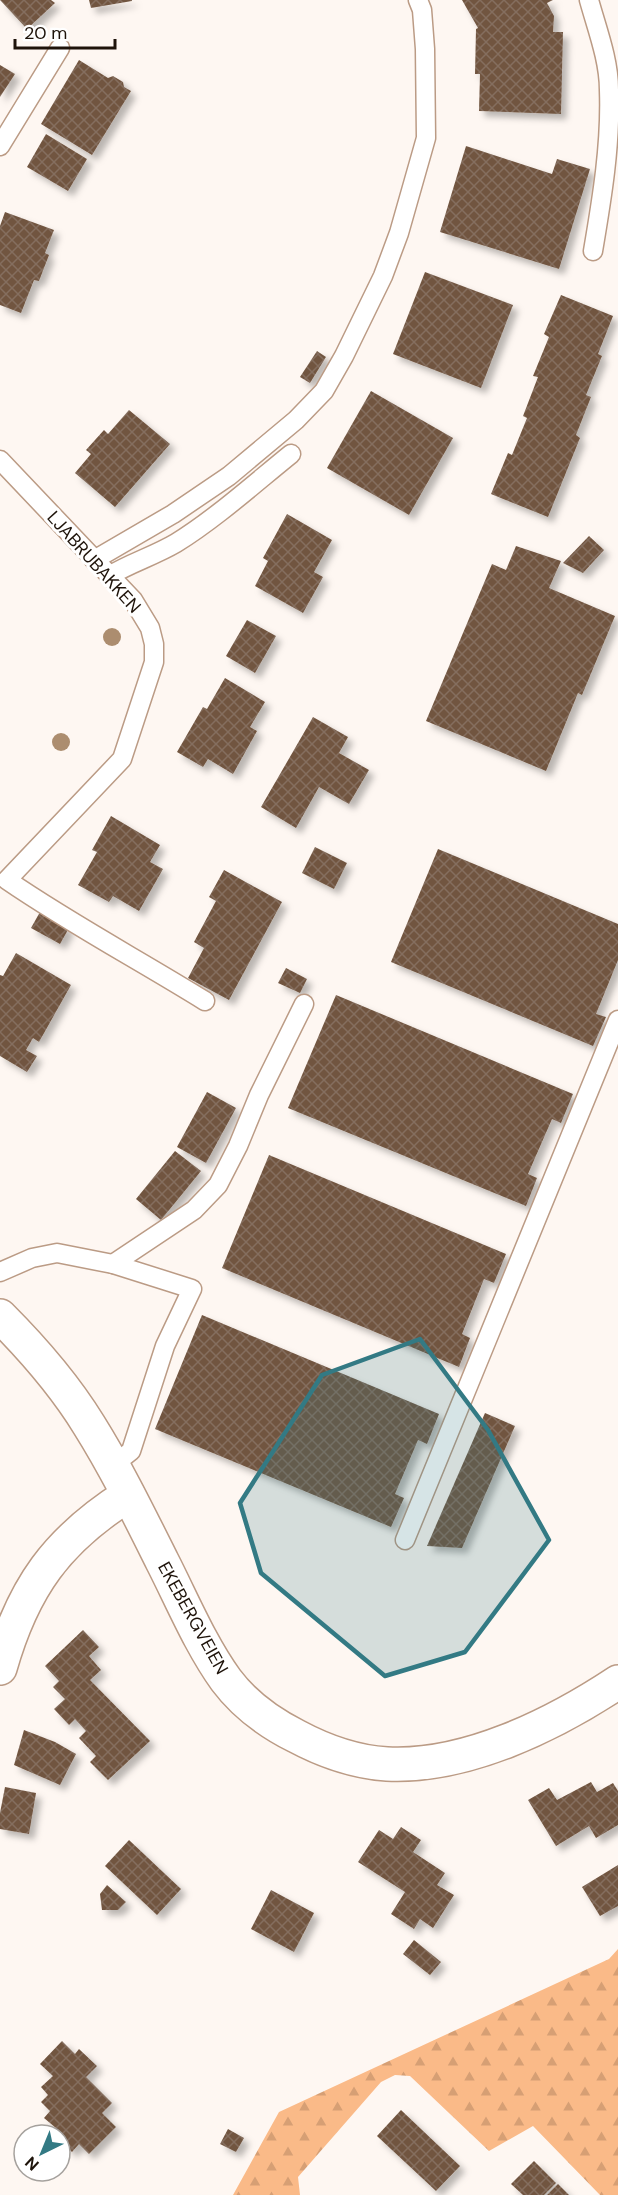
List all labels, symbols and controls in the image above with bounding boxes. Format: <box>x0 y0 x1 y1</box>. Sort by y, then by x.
scale bar <box>15 12 116 50</box>
text: 20 m <box>24 21 67 45</box>
street label: LJABRUBAKKEN <box>42 506 146 618</box>
street label: EKEBERGVEIEN <box>152 1557 234 1679</box>
north arrow <box>12 2123 72 2183</box>
text: N <box>21 2152 44 2175</box>

